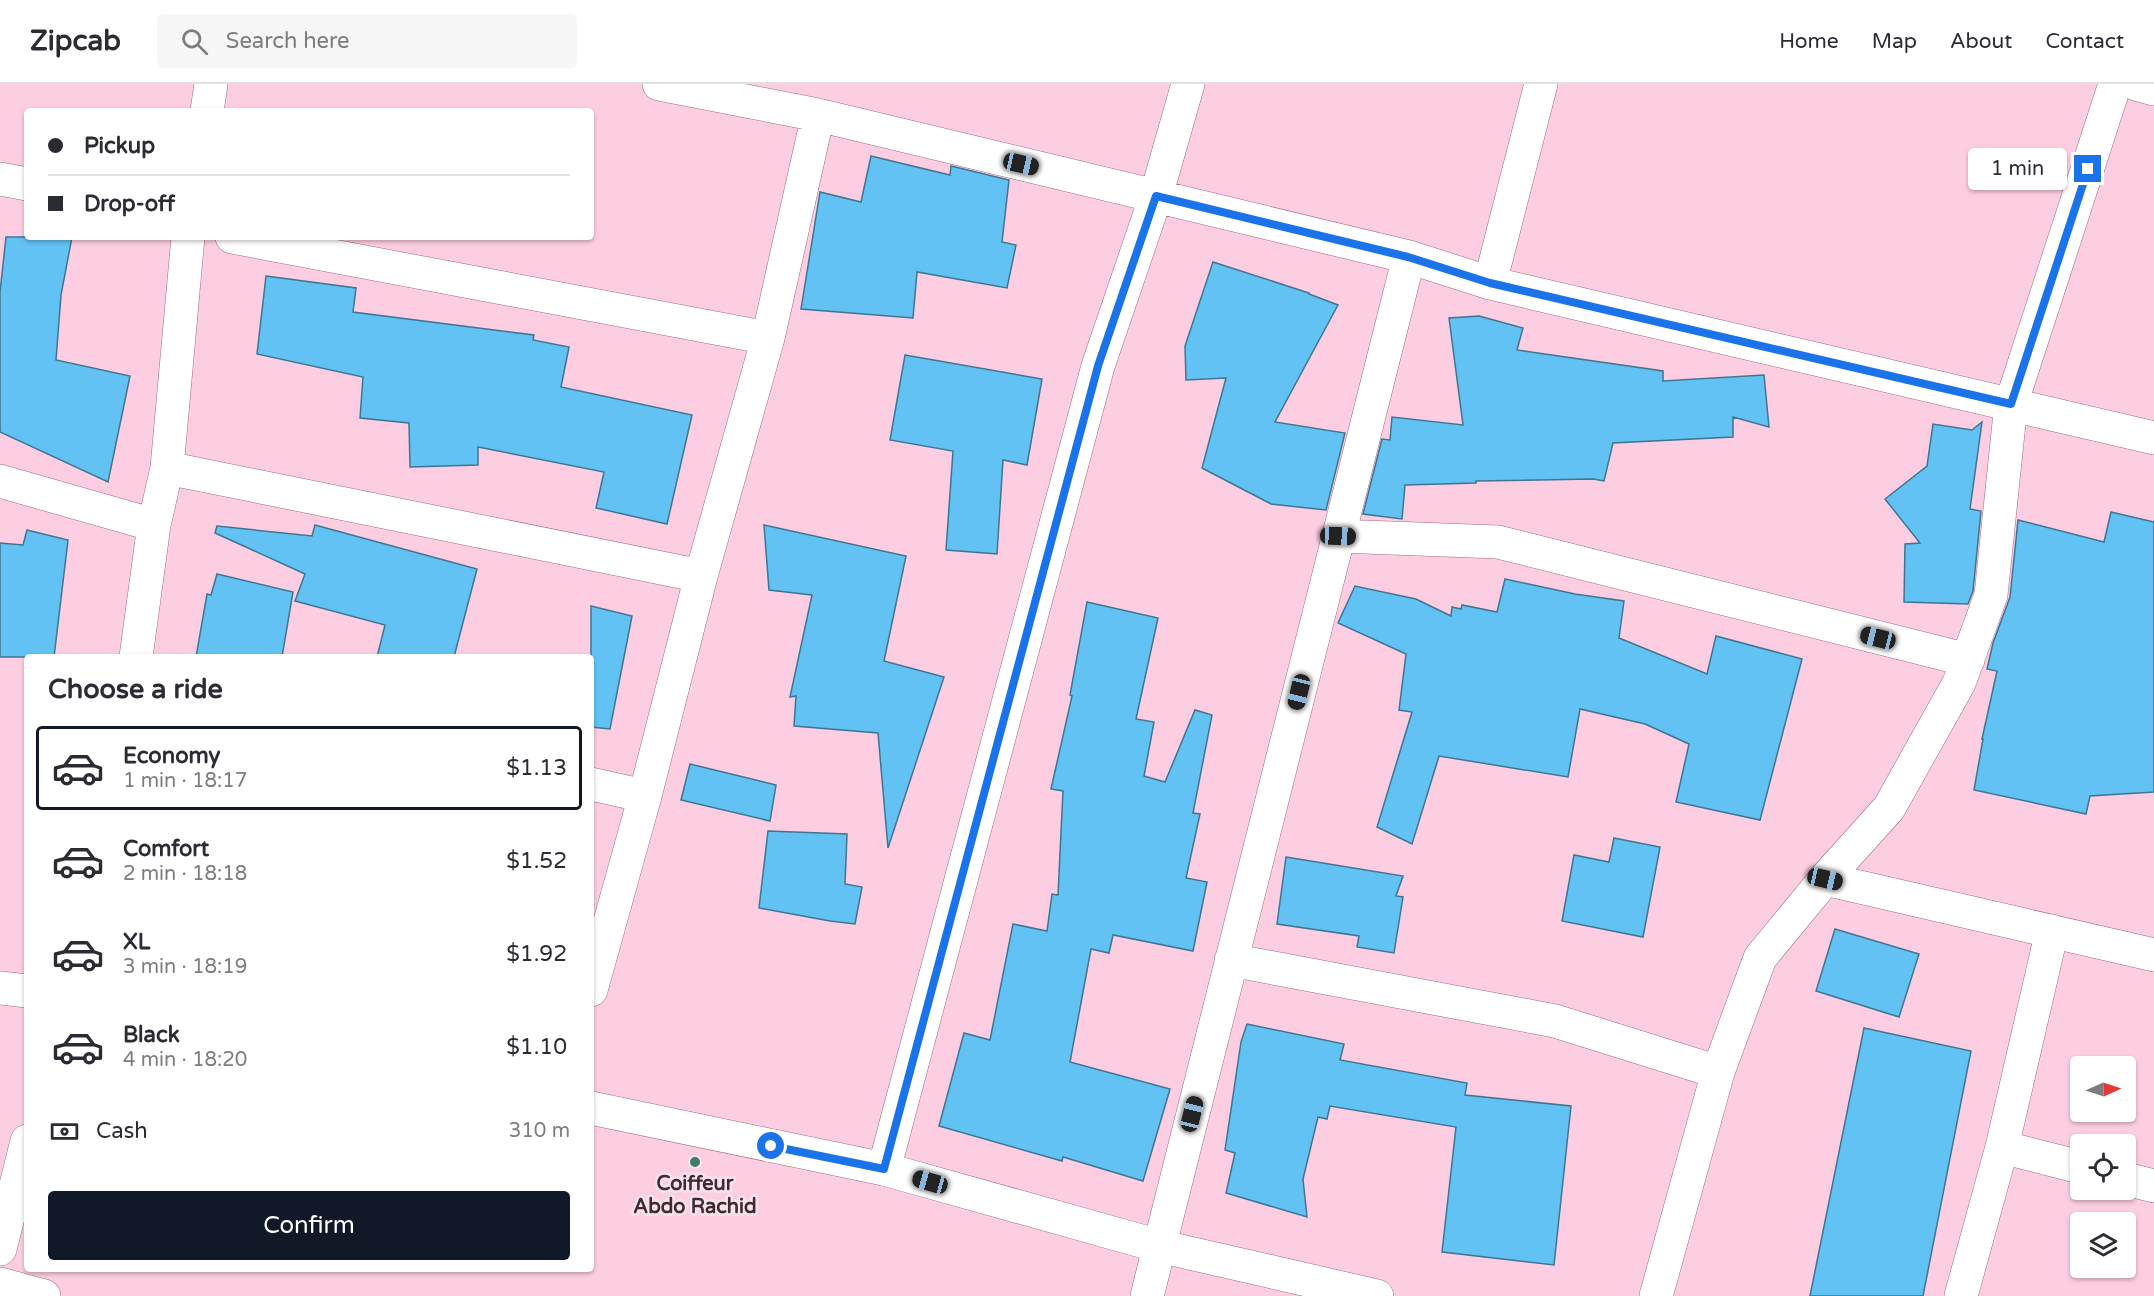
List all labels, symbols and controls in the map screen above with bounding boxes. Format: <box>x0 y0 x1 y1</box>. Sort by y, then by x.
search box <box>157 14 577 68</box>
text: Zipcab <box>30 24 121 58</box>
icon: search <box>178 25 211 58</box>
text: Search here <box>226 28 350 54</box>
text: Home <box>1779 29 1839 54</box>
text: Map <box>1872 29 1917 54</box>
text: About <box>1950 29 2012 54</box>
text: Contact <box>2045 29 2124 54</box>
text: Pickup <box>84 133 155 159</box>
callout: 1 min <box>1968 148 2067 190</box>
car <box>1001 151 1041 177</box>
route end <box>2074 155 2101 182</box>
text: 1 min <box>1991 157 2044 181</box>
text: Drop-off <box>84 191 175 217</box>
car <box>1320 526 1356 546</box>
car <box>1858 625 1898 651</box>
car <box>1286 672 1312 712</box>
text: Choose a ride <box>48 673 223 706</box>
icon: car <box>51 741 105 795</box>
text: Economy <box>123 743 220 769</box>
text: $1.13 <box>506 755 567 781</box>
text: 1 min · 18:17 <box>123 769 247 793</box>
icon: car <box>51 834 105 888</box>
text: Comfort <box>123 836 209 862</box>
text: $1.52 <box>506 848 567 874</box>
text: 2 min · 18:18 <box>123 862 247 886</box>
car <box>1805 866 1845 892</box>
icon: car <box>51 927 105 981</box>
text: XL <box>123 929 150 955</box>
text: $1.92 <box>506 941 567 967</box>
text: 3 min · 18:19 <box>123 955 247 979</box>
icon: car <box>51 1020 105 1074</box>
text: Black <box>123 1022 180 1048</box>
text: $1.10 <box>506 1034 567 1060</box>
text: 4 min · 18:20 <box>123 1048 247 1072</box>
north arrow <box>2070 1056 2136 1122</box>
map controls <box>2070 1056 2136 1278</box>
car <box>1179 1094 1205 1134</box>
icon: cash <box>48 1115 81 1148</box>
text: Cash <box>96 1118 148 1144</box>
text: 310 m <box>509 1119 570 1143</box>
route start <box>757 1132 784 1159</box>
button: locate <box>2070 1134 2136 1200</box>
marker: Coiffeur Abdo Rachid <box>688 1155 702 1169</box>
car <box>910 1168 950 1196</box>
place label: Coiffeur Abdo Rachid <box>633 1172 757 1219</box>
button: Confirm <box>48 1191 570 1260</box>
button: layers <box>2070 1212 2136 1278</box>

